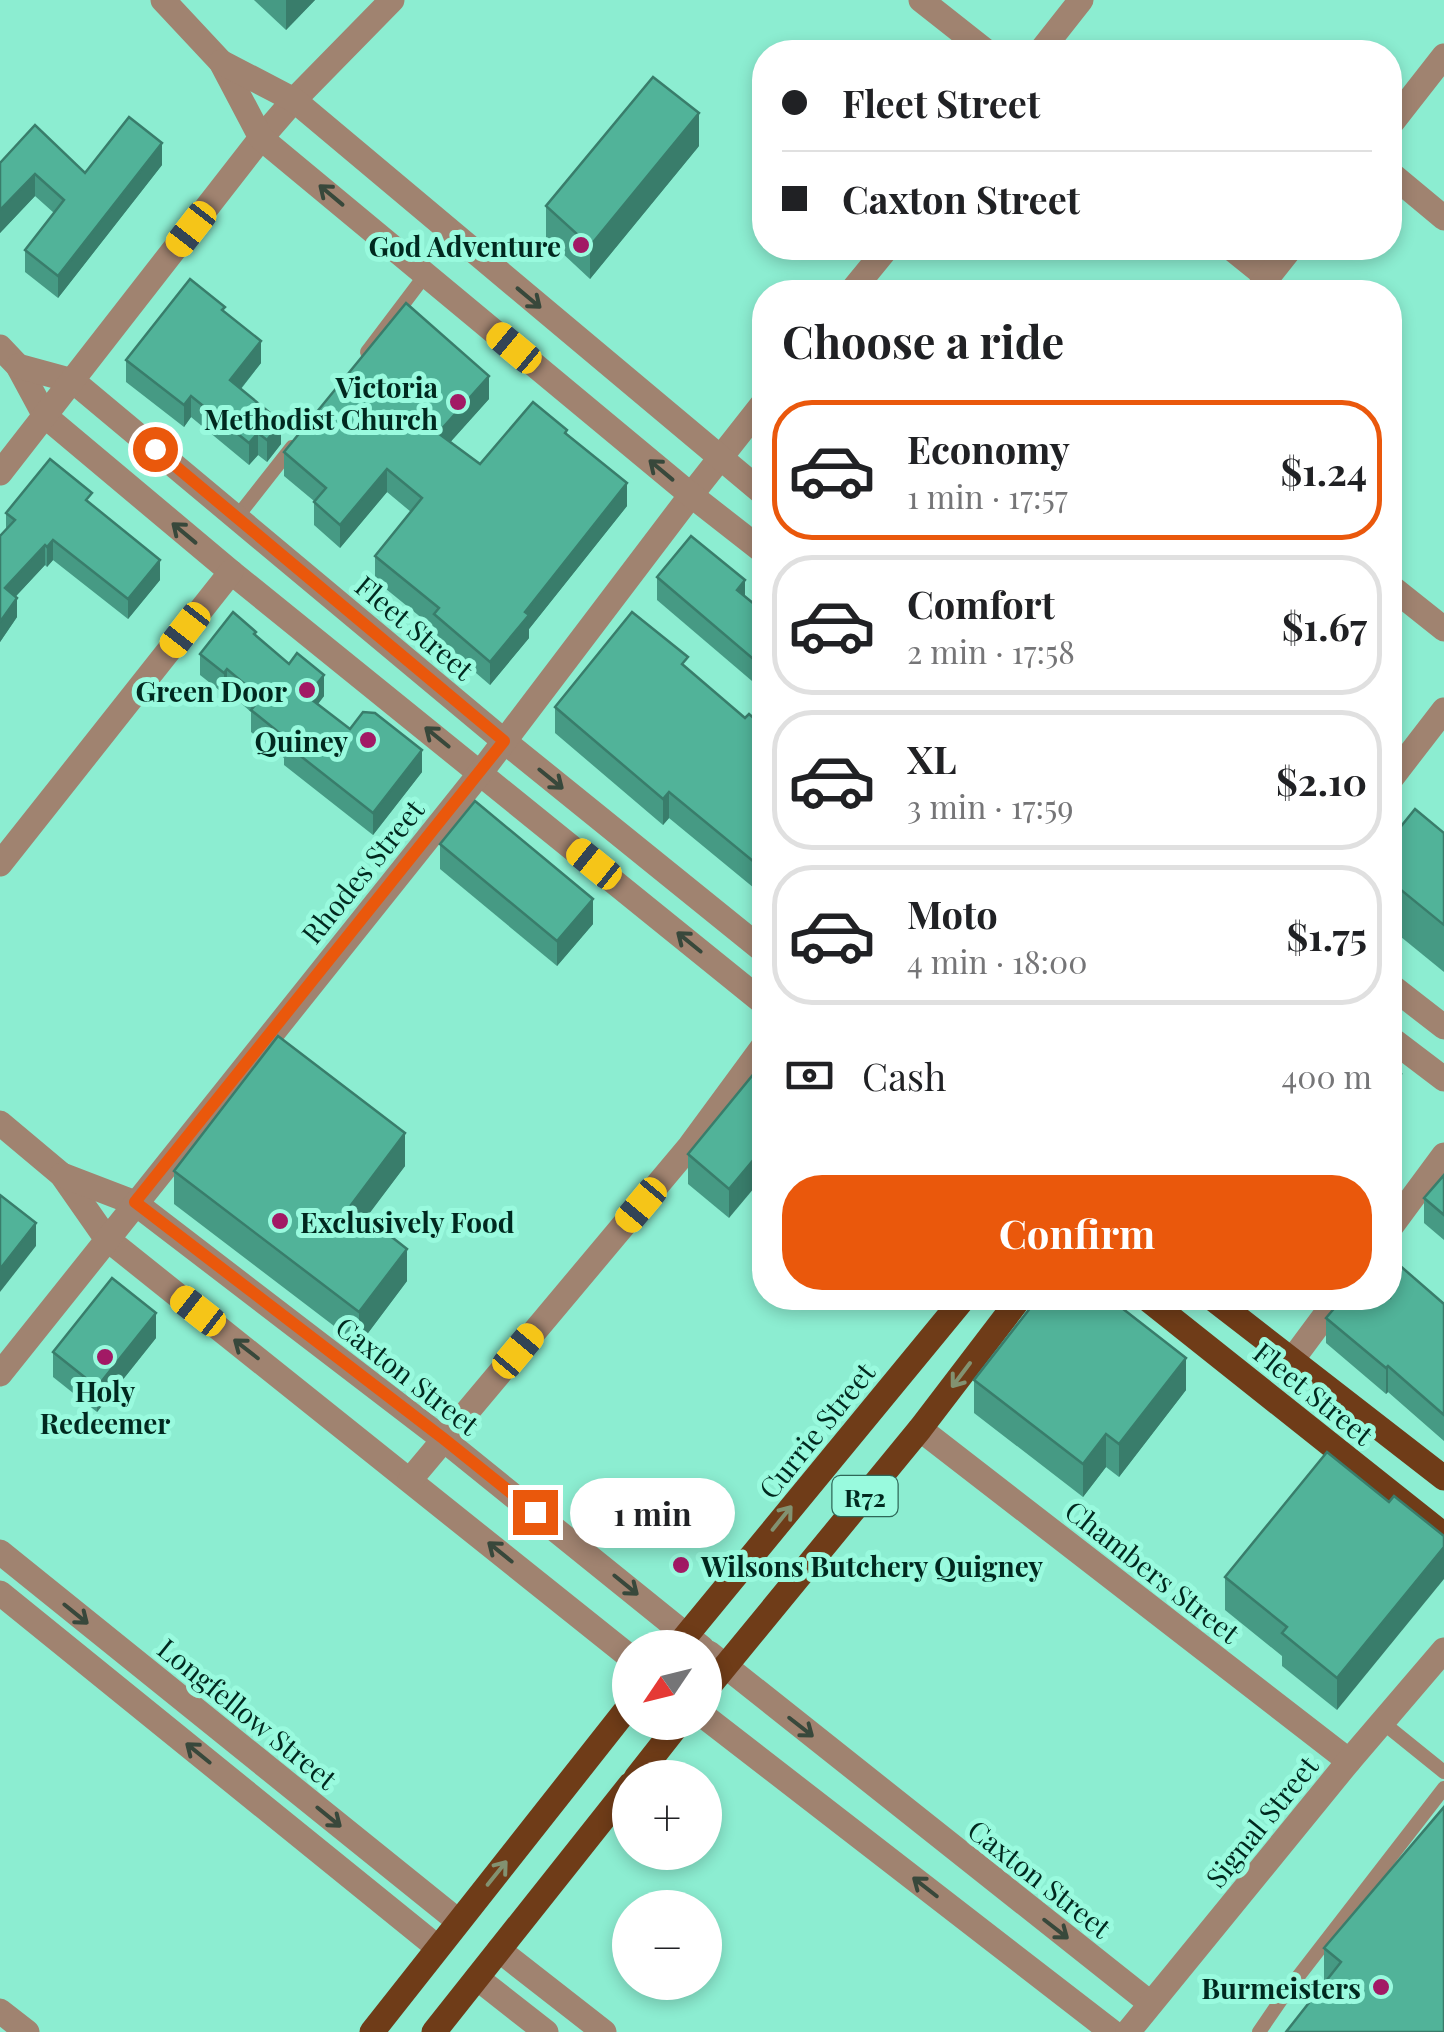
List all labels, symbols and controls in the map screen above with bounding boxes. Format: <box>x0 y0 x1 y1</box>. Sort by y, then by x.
text: Fleet Street <box>842 77 1040 128</box>
text: Caxton Street <box>842 173 1080 224</box>
one-way arrow <box>318 184 344 206</box>
car <box>161 196 221 262</box>
place label: God Adventure <box>368 227 561 264</box>
marker: God Adventure <box>570 234 592 256</box>
one-way arrow <box>516 287 542 309</box>
text: Choose a ride <box>782 310 1064 370</box>
car <box>481 317 547 379</box>
place label: Victoria Methodist Church <box>204 368 438 437</box>
marker: Victoria Methodist Church <box>447 391 469 413</box>
text: Economy <box>907 423 1070 474</box>
icon: car <box>787 425 877 515</box>
route start <box>133 427 178 472</box>
text: $1.24 <box>1280 445 1367 496</box>
one-way arrow <box>649 459 675 481</box>
text: 1 min · 17:57 <box>907 474 1068 517</box>
one-way arrow <box>172 522 198 544</box>
street label: Fleet Street <box>348 567 483 688</box>
text: Comfort <box>907 578 1055 629</box>
icon: car <box>787 580 877 670</box>
car <box>155 597 215 663</box>
text: $1.67 <box>1282 600 1367 651</box>
text: 2 min · 17:58 <box>907 629 1075 672</box>
place label: Green Door <box>136 672 287 709</box>
marker: Green Door <box>296 679 318 701</box>
place label: Quiney <box>255 722 348 759</box>
one-way arrow <box>424 727 451 748</box>
marker: Quiney <box>357 729 379 751</box>
text: XL <box>907 733 956 784</box>
icon: car <box>787 735 877 825</box>
text: $2.10 <box>1276 755 1367 806</box>
one-way arrow <box>538 768 564 790</box>
text: 3 min · 17:59 <box>907 784 1074 827</box>
street label: Rhodes Street <box>293 790 432 951</box>
car <box>561 833 627 895</box>
text: Moto <box>907 888 998 939</box>
icon: car <box>787 890 877 980</box>
text: $1.75 <box>1286 910 1367 961</box>
one-way arrow <box>677 931 703 953</box>
text: 4 min · 18:00 <box>907 939 1087 982</box>
icon: cash <box>782 1048 837 1103</box>
text: Cash <box>862 1050 946 1101</box>
text: 400 m <box>1281 1054 1372 1097</box>
car <box>610 1172 672 1238</box>
button: Confirm <box>782 1175 1372 1290</box>
place label: Exclusively Food <box>300 1203 515 1240</box>
marker: Exclusively Food <box>269 1210 291 1232</box>
car <box>165 1281 231 1341</box>
street label: Caxton Street <box>329 1308 488 1443</box>
car <box>487 1318 549 1384</box>
street label: Fleet Street <box>1247 1334 1382 1453</box>
one-way arrow <box>233 1338 259 1360</box>
marker: Holy Redeemer <box>94 1346 116 1368</box>
street label: Currie Street <box>750 1353 883 1506</box>
one-way arrow <box>951 1361 972 1388</box>
place label: Holy Redeemer <box>40 1372 170 1441</box>
road number: R72 <box>832 1476 898 1516</box>
callout: 1 min <box>570 1477 735 1547</box>
route end <box>513 1490 558 1535</box>
text: 1 min <box>613 1491 692 1534</box>
street label: Chambers Street <box>1058 1491 1249 1651</box>
one-way arrow <box>771 1506 793 1532</box>
one-way arrow <box>487 1541 513 1563</box>
place label: Wilsons Butchery Quigney <box>700 1547 1043 1584</box>
marker: Wilsons Butchery Quigney <box>670 1554 692 1576</box>
one-way arrow <box>612 1574 639 1595</box>
one-way arrow <box>62 1603 89 1624</box>
street label: Longfellow Street <box>151 1629 346 1797</box>
north arrow <box>612 1630 722 1740</box>
map controls <box>612 1630 722 2000</box>
one-way arrow <box>787 1716 813 1738</box>
one-way arrow <box>186 1742 212 1764</box>
street label: Signal Street <box>1197 1747 1326 1894</box>
button: + <box>612 1760 722 1870</box>
one-way arrow <box>316 1806 342 1828</box>
street label: Caxton Street <box>961 1811 1120 1946</box>
one-way arrow <box>485 1860 507 1886</box>
one-way arrow <box>912 1876 938 1898</box>
button: − <box>612 1890 722 2000</box>
one-way arrow <box>1042 1918 1069 1939</box>
place label: Burmeisters <box>1201 1969 1361 2006</box>
marker: Burmeisters <box>1370 1976 1392 1998</box>

